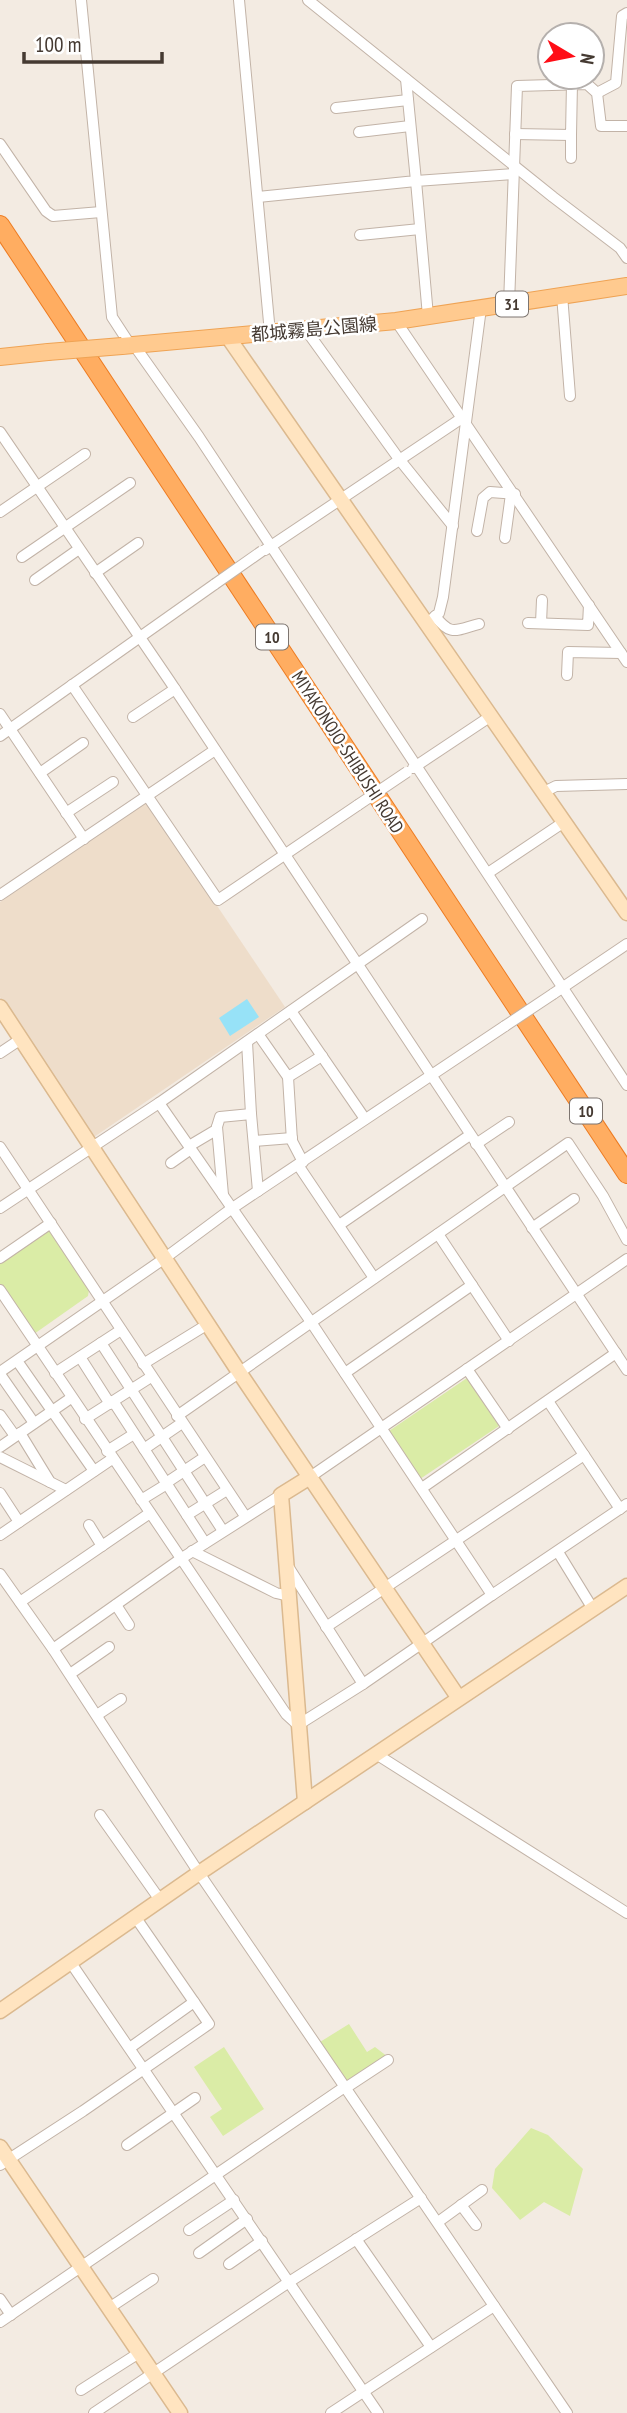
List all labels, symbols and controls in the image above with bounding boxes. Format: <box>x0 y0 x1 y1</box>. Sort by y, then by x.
scale bar <box>24 21 163 65</box>
north arrow <box>536 21 606 91</box>
text: 100 m <box>35 31 81 58</box>
text: N <box>575 52 600 66</box>
road number: 31 <box>496 292 528 316</box>
street label: 都城霧島公園線 <box>250 312 378 346</box>
road number: 10 <box>256 624 288 650</box>
street label: MIYAKONOJO-SHIBUSHI ROAD <box>287 666 409 838</box>
road number: 10 <box>570 1098 602 1124</box>

